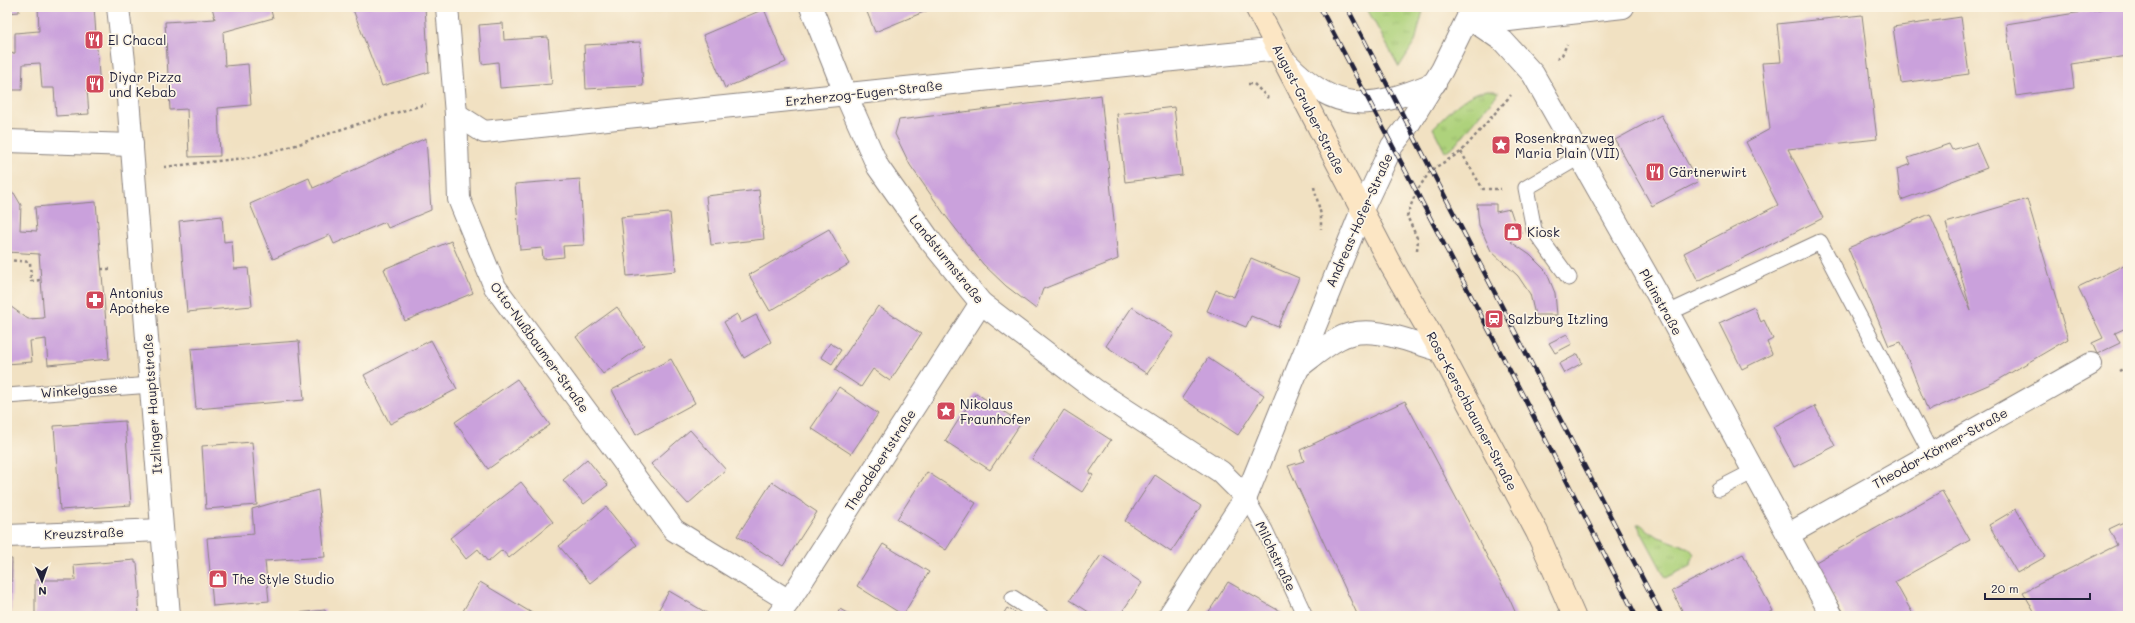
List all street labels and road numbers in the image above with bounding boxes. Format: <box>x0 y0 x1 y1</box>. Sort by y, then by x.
street label: August-Gruber-Straße <box>1269 41 1350 177</box>
street label: Erzherzog-Eugen-Straße <box>785 76 943 109</box>
street label: Andreas-Hofer-Straße <box>1321 150 1396 289</box>
street label: Landsturmstraße <box>906 211 988 307</box>
street label: Plainstraße <box>1636 266 1687 338</box>
street label: Otto-Nußbaumer-Straße <box>487 278 594 416</box>
street label: Rosa-Kerschbaumer-Straße <box>1423 328 1522 493</box>
street label: Itzlinger Hauptstraße <box>138 333 165 475</box>
street label: Winkelgasse <box>40 378 118 401</box>
street label: Theodor-Körner-Straße <box>1869 403 2010 492</box>
street label: Theodebertstraße <box>840 406 919 514</box>
street label: Milchstraße <box>1252 518 1301 593</box>
street label: Kreuzstraße <box>44 523 124 542</box>

